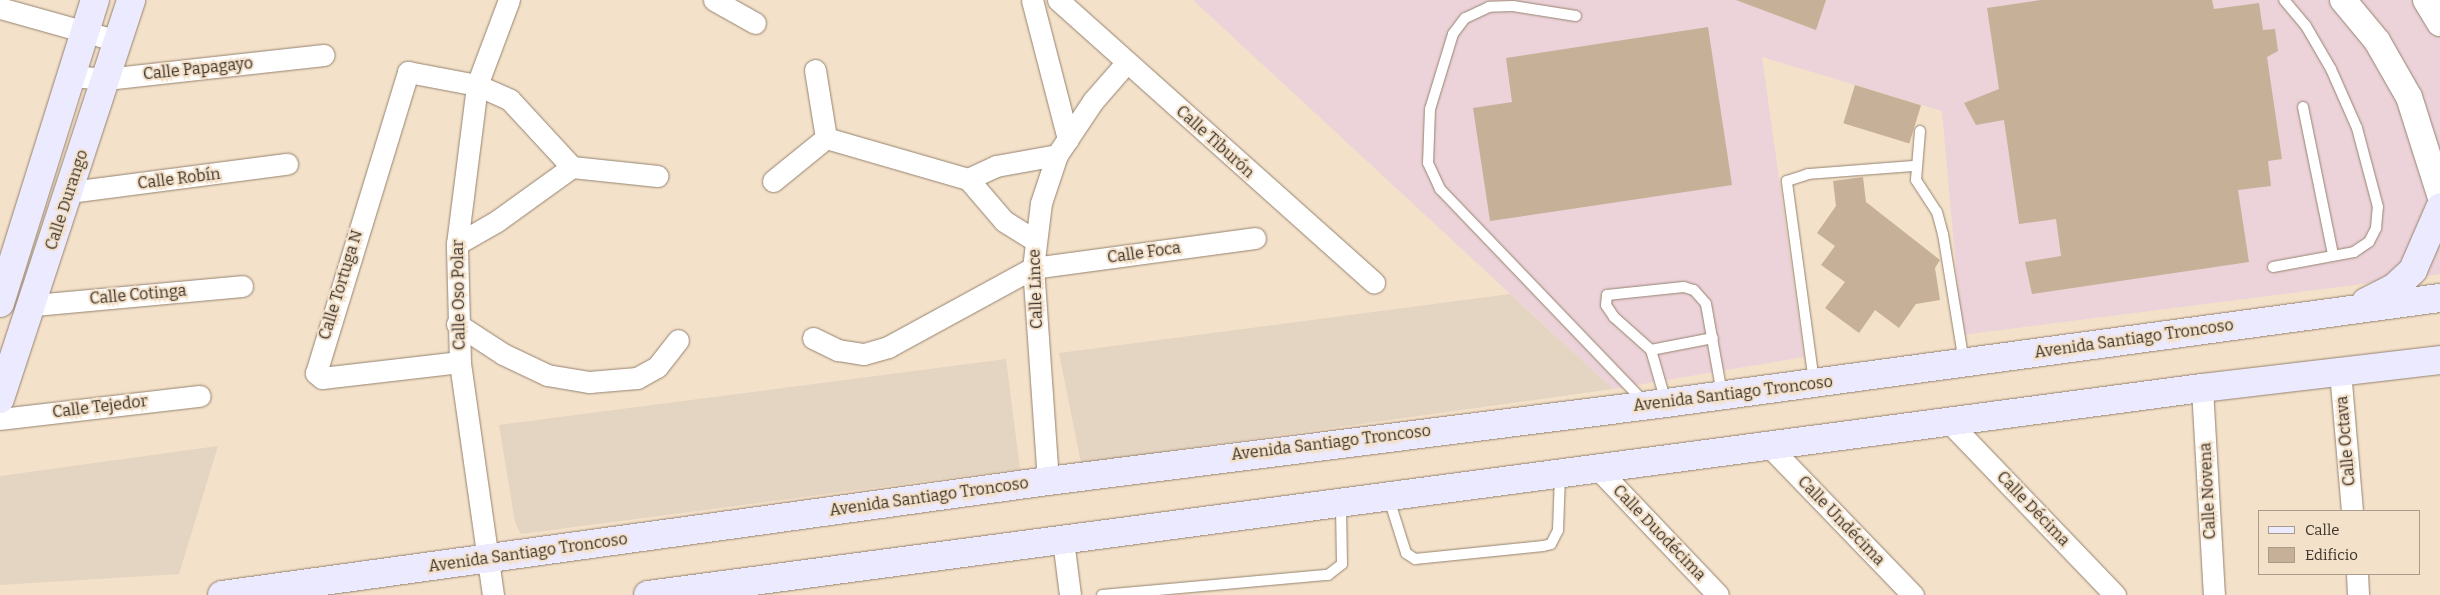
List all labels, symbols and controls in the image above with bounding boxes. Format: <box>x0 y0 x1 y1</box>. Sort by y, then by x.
street label: Calle Papagayo <box>142 54 254 84</box>
street label: Calle Tiburón <box>1172 102 1258 182</box>
street label: Calle Durango <box>42 147 92 253</box>
street label: Calle Robín <box>136 164 222 194</box>
street label: Calle Tortuga N <box>315 228 367 342</box>
street label: Calle Foca <box>1106 238 1182 268</box>
street label: Calle Oso Polar <box>448 240 470 350</box>
street label: Calle Lince <box>1025 249 1047 329</box>
street label: Calle Cotinga <box>89 281 187 309</box>
street label: Avenida Santiago Troncoso <box>2033 316 2235 362</box>
street label: Avenida Santiago Troncoso <box>1632 372 1834 416</box>
street label: Calle Tejedor <box>51 392 149 422</box>
street label: Calle Octava <box>2332 395 2360 487</box>
street label: Avenida Santiago Troncoso <box>1230 421 1432 465</box>
street label: Calle Novena <box>2196 442 2220 540</box>
street label: Calle Décima <box>1992 468 2074 550</box>
street label: Calle Undécima <box>1793 472 1889 570</box>
street label: Avenida Santiago Troncoso <box>828 474 1030 520</box>
street label: Calle Duodécima <box>1609 481 1709 585</box>
legend <box>2258 510 2420 575</box>
text: Calle <box>2305 521 2339 539</box>
street label: Avenida Santiago Troncoso <box>427 530 629 576</box>
text: Edificio <box>2305 546 2358 564</box>

